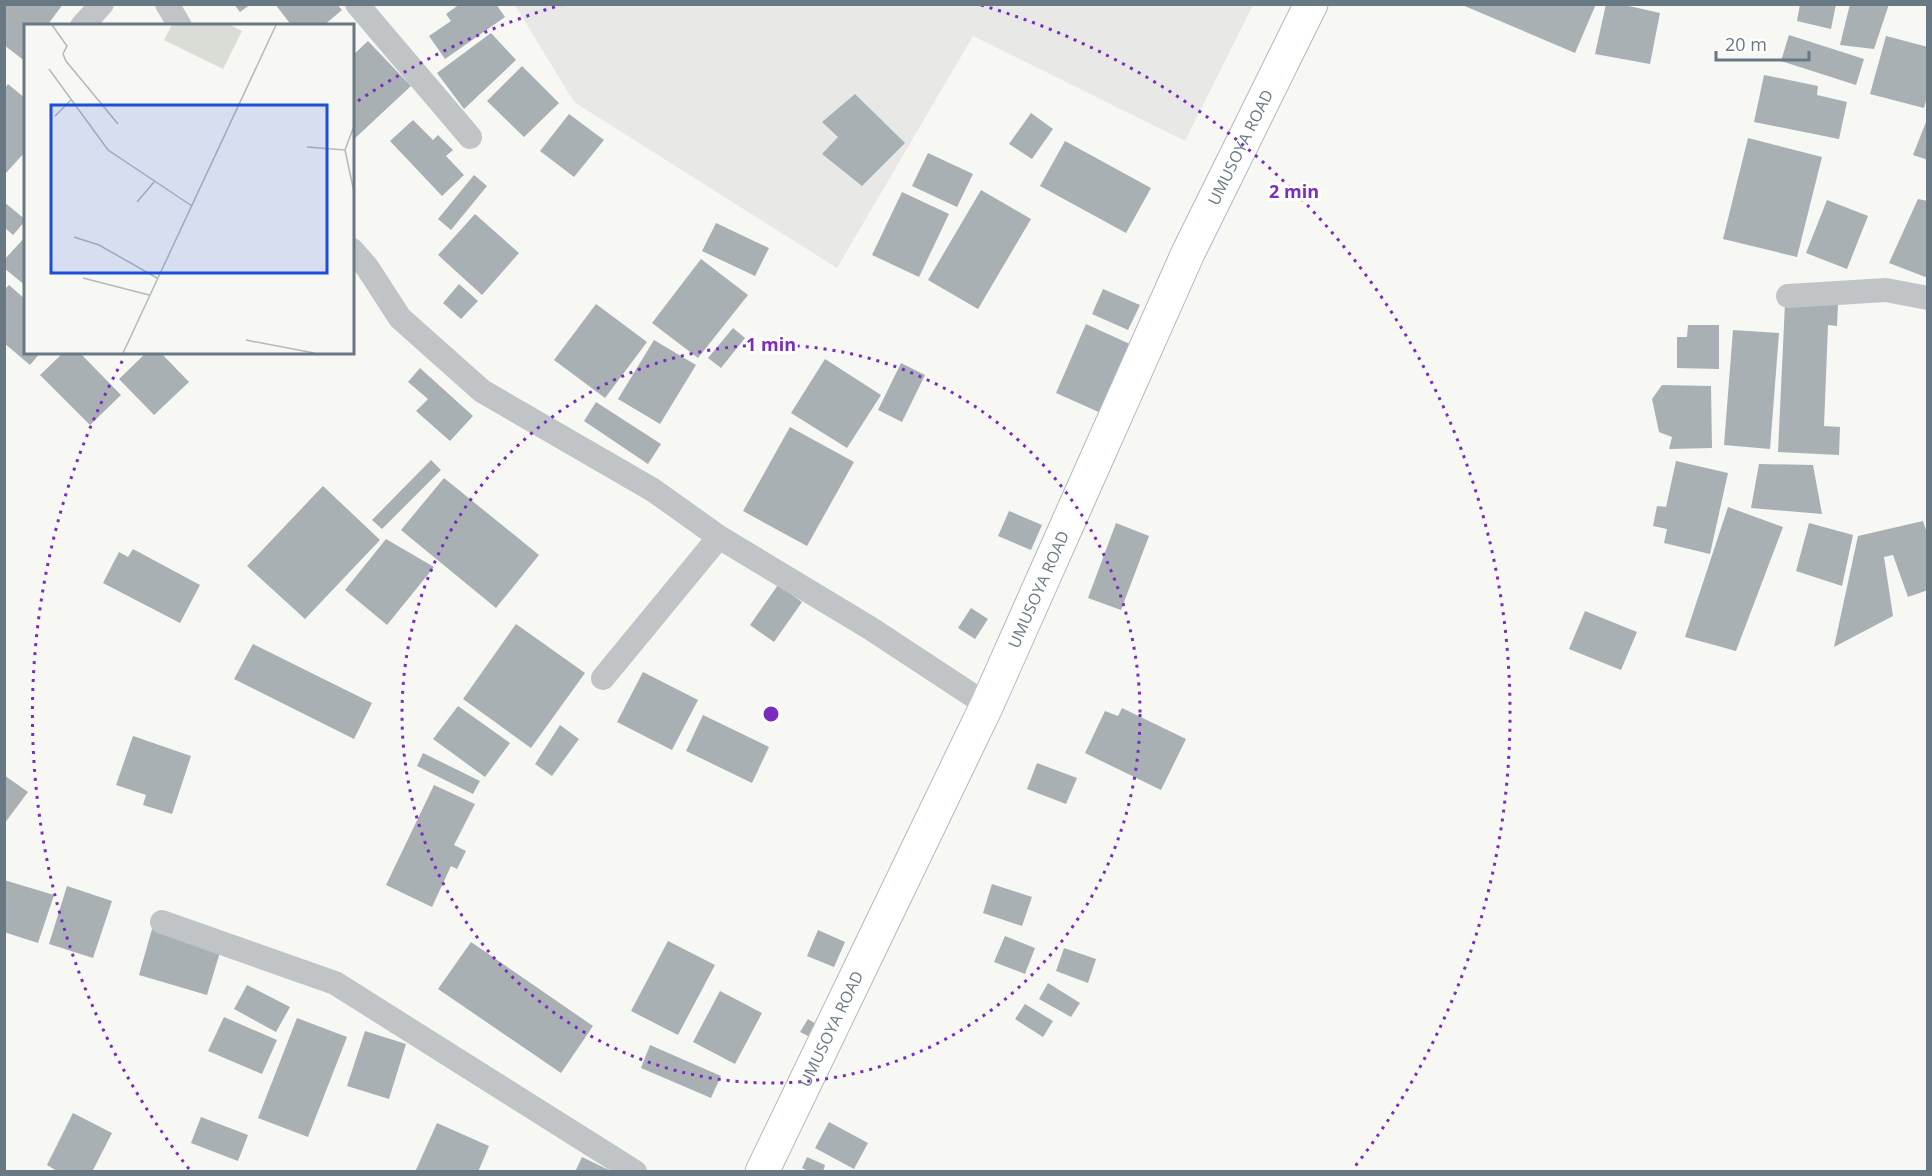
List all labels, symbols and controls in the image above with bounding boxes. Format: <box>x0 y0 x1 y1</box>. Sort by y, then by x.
inset map <box>24 24 354 354</box>
scale bar <box>1716 24 1809 62</box>
text: 20 m <box>1725 32 1767 56</box>
street label: UMUSOYA ROAD <box>1202 86 1278 209</box>
text: 2 min <box>1269 179 1319 203</box>
text: 1 min <box>746 332 796 356</box>
street label: UMUSOYA ROAD <box>1003 527 1074 651</box>
centre of rings <box>761 704 781 724</box>
street label: UMUSOYA ROAD <box>794 967 868 1090</box>

